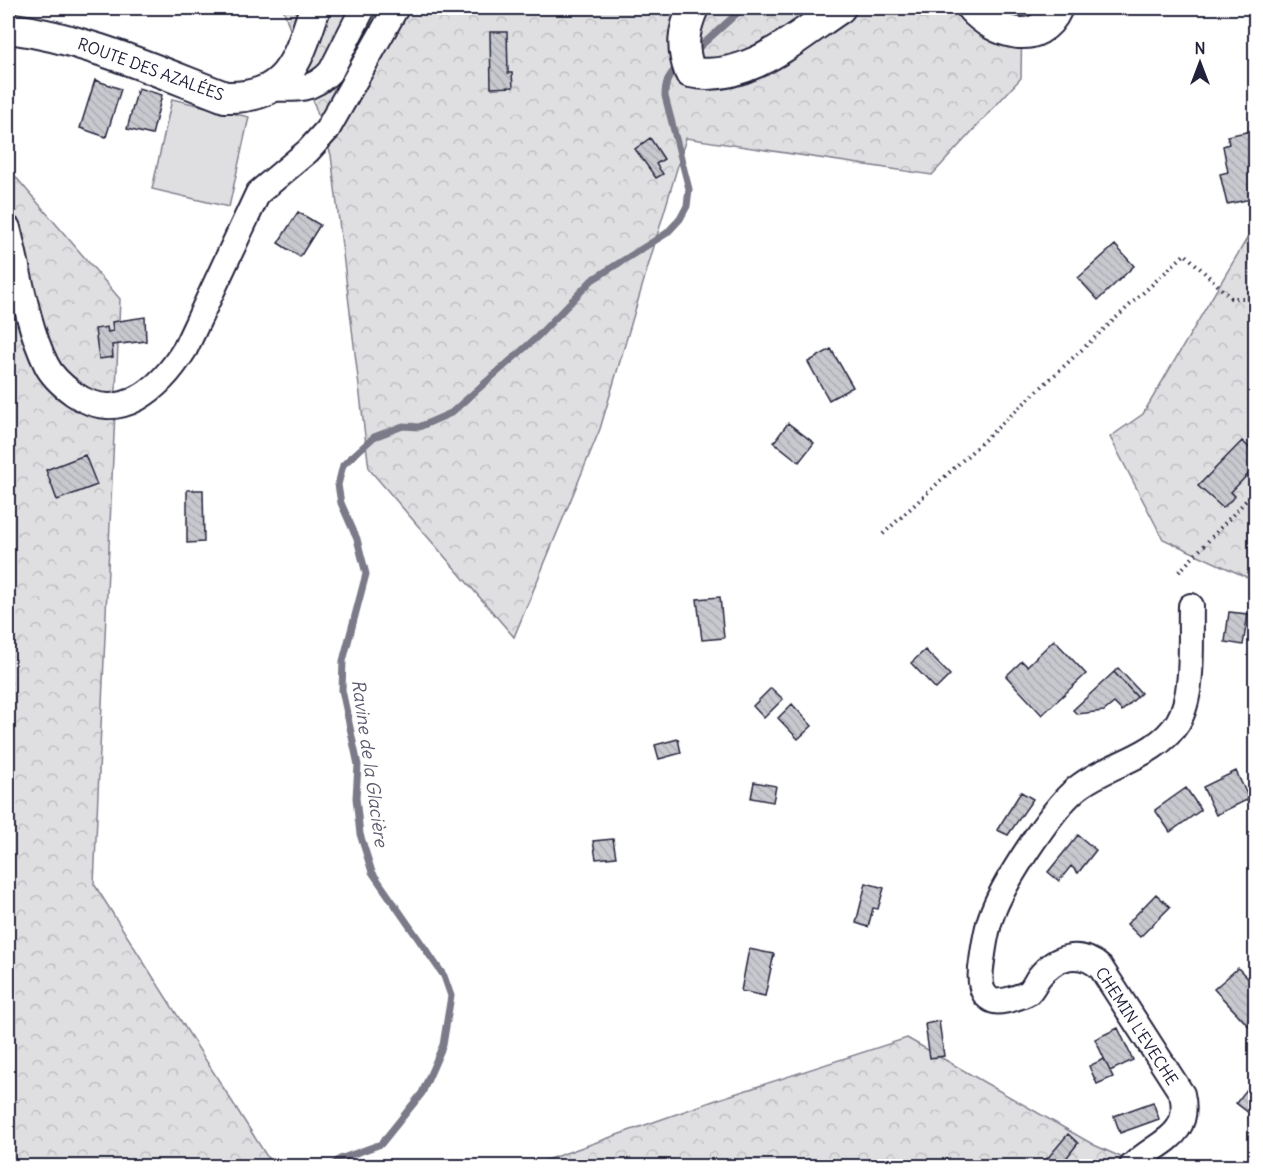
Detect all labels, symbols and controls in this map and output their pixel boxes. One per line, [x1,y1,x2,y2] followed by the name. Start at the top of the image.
[75,33,227,105] street label: ROUTE DES AZALÉES
[1170,33,1230,93] north arrow
[1194,38,1206,58] text: N
[347,678,393,849] water label: Ravine de la Glacière
[1091,963,1183,1089] street label: CHEMIN L'EVECHE

